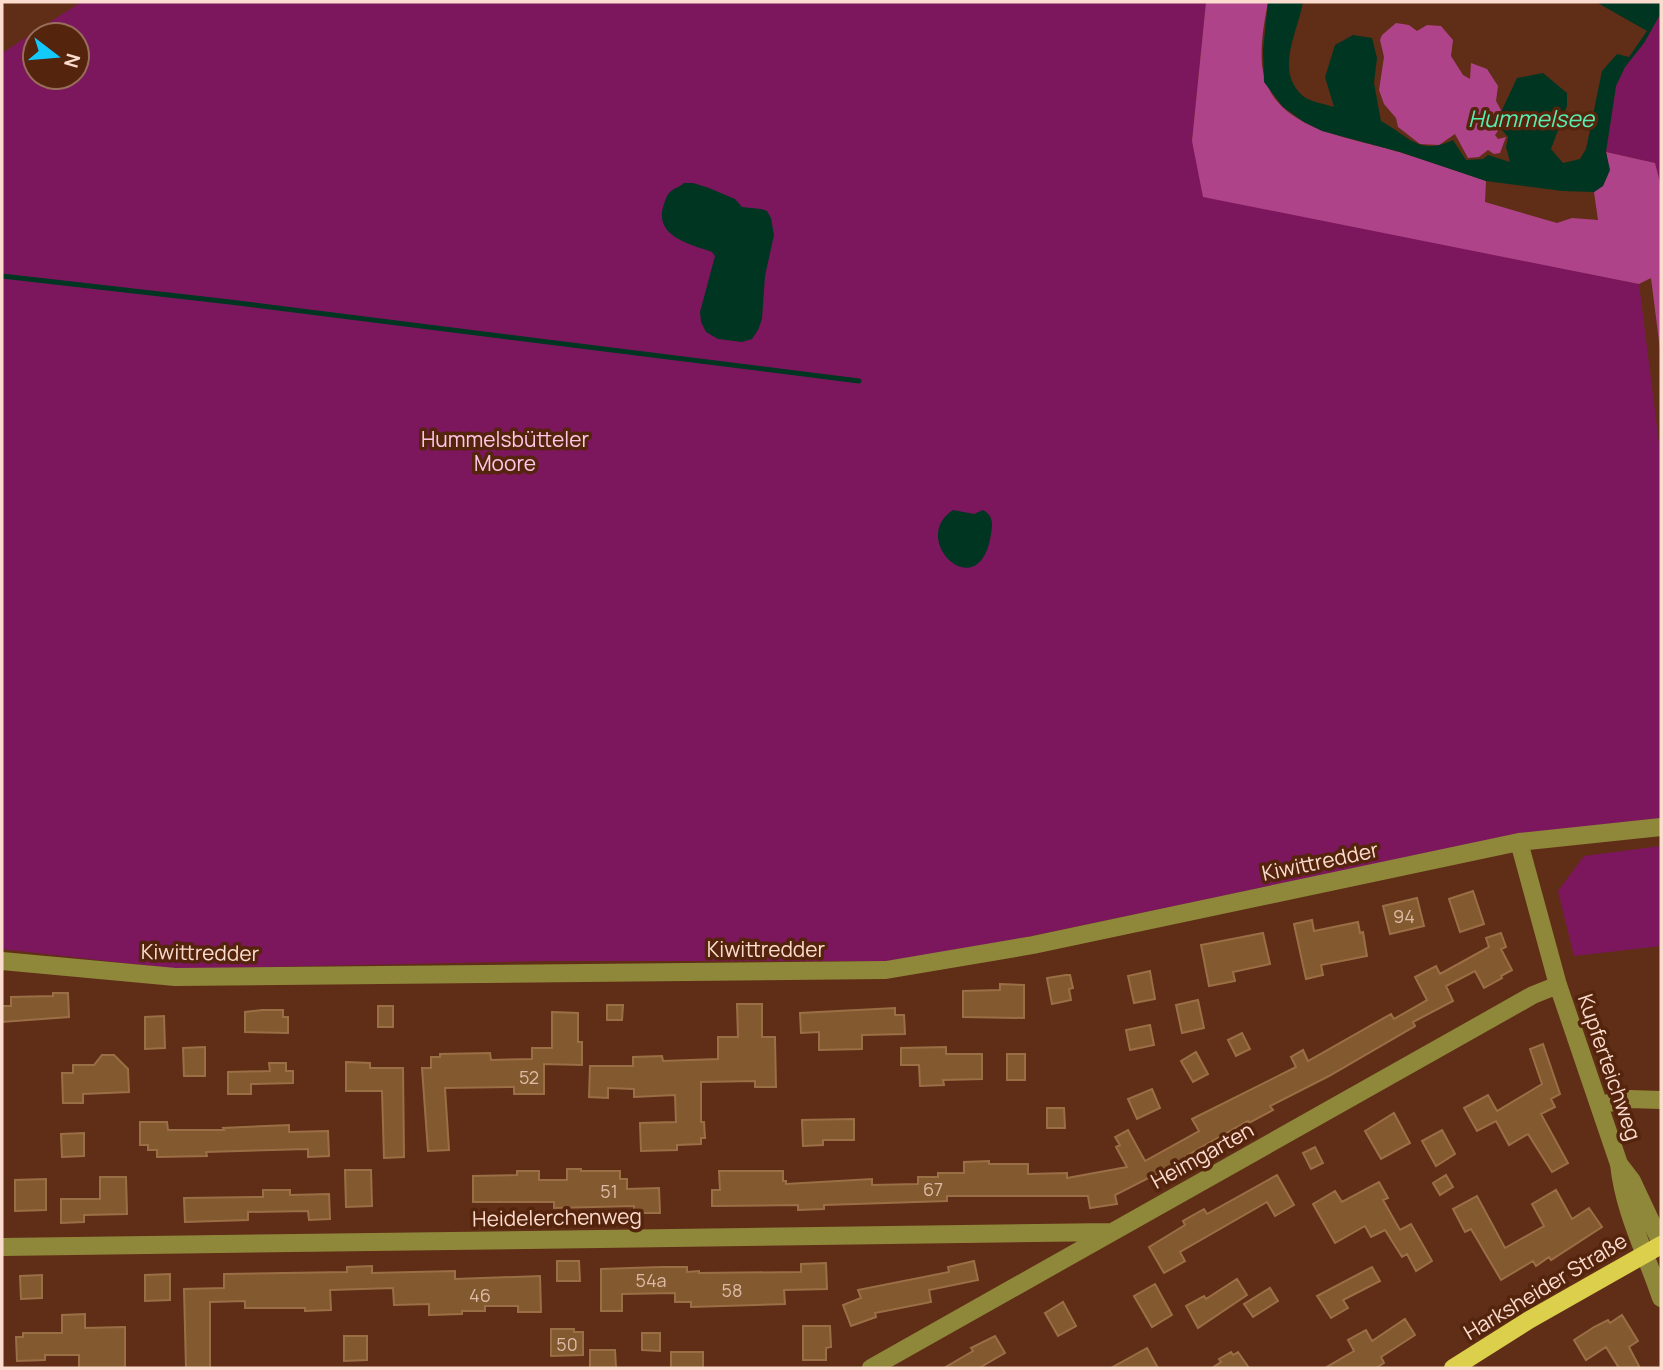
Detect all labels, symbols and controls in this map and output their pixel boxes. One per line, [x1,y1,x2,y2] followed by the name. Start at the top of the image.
[21,21,91,91] north arrow
[58,51,87,71] text: N
[1468,102,1596,134] water label: Hummelsee
[421,425,589,477] park label: Hummelsbütteler Moore
[1259,835,1381,887] street label: Kiwittredder
[1393,904,1415,928] house number: 94
[707,935,826,963] street label: Kiwittredder
[141,937,260,967] street label: Kiwittredder
[1572,990,1648,1144] street label: Kupferteichweg
[519,1065,539,1089] house number: 52
[1146,1115,1258,1195] street label: Heimgarten
[923,1177,943,1201] house number: 67
[600,1179,618,1203] house number: 51
[472,1202,642,1232] street label: Heidelerchenweg
[1458,1226,1632,1346] street label: Harksheider Straße
[635,1268,667,1292] house number: 54a
[722,1278,742,1302] house number: 58
[469,1283,491,1307] house number: 46
[556,1332,578,1356] house number: 50

